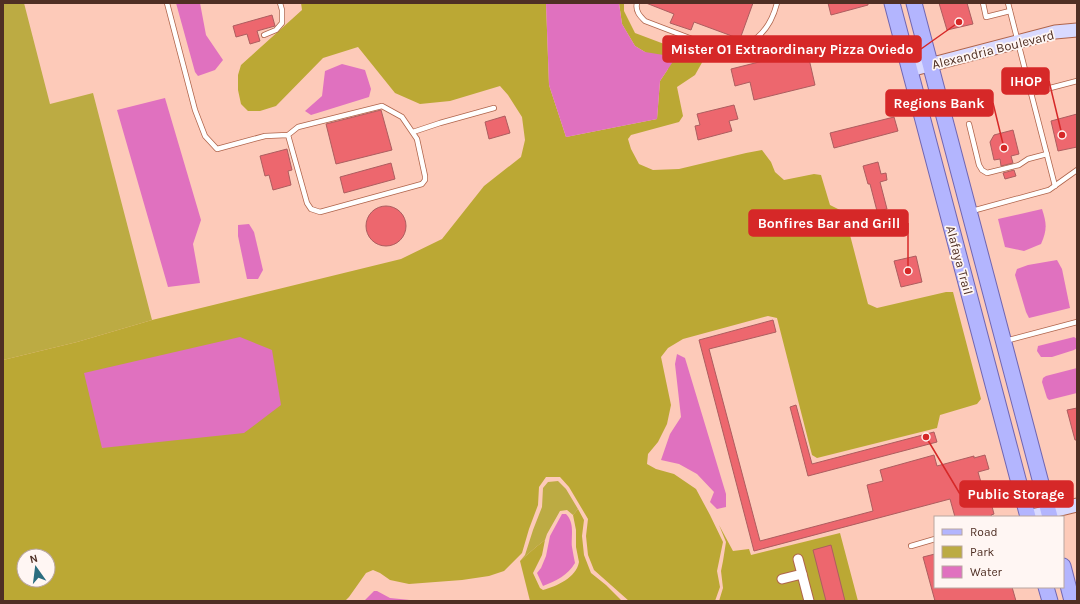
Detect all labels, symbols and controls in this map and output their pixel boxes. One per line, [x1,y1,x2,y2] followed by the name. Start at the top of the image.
[930,27,1056,72] street label: Alexandria Boulevard
[663,36,921,62] callout: Mister O1 Extraordinary Pizza Oviedo
[671,41,913,58] text: Mister O1 Extraordinary Pizza Oviedo
[1002,68,1049,94] callout: IHOP
[1010,73,1042,90] text: IHOP
[886,90,993,116] callout: Regions Bank
[893,95,985,112] text: Regions Bank
[749,210,908,236] callout: Bonfires Bar and Grill
[758,215,900,232] text: Bonfires Bar and Grill
[943,224,976,296] street label: Alafaya Trail
[960,481,1073,507] callout: Public Storage
[968,486,1064,503] text: Public Storage
[934,516,1064,588] legend
[970,525,998,539] text: Road
[970,545,995,559] text: Park
[16,548,56,588] north arrow
[28,552,39,566] text: N
[970,565,1003,579] text: Water

